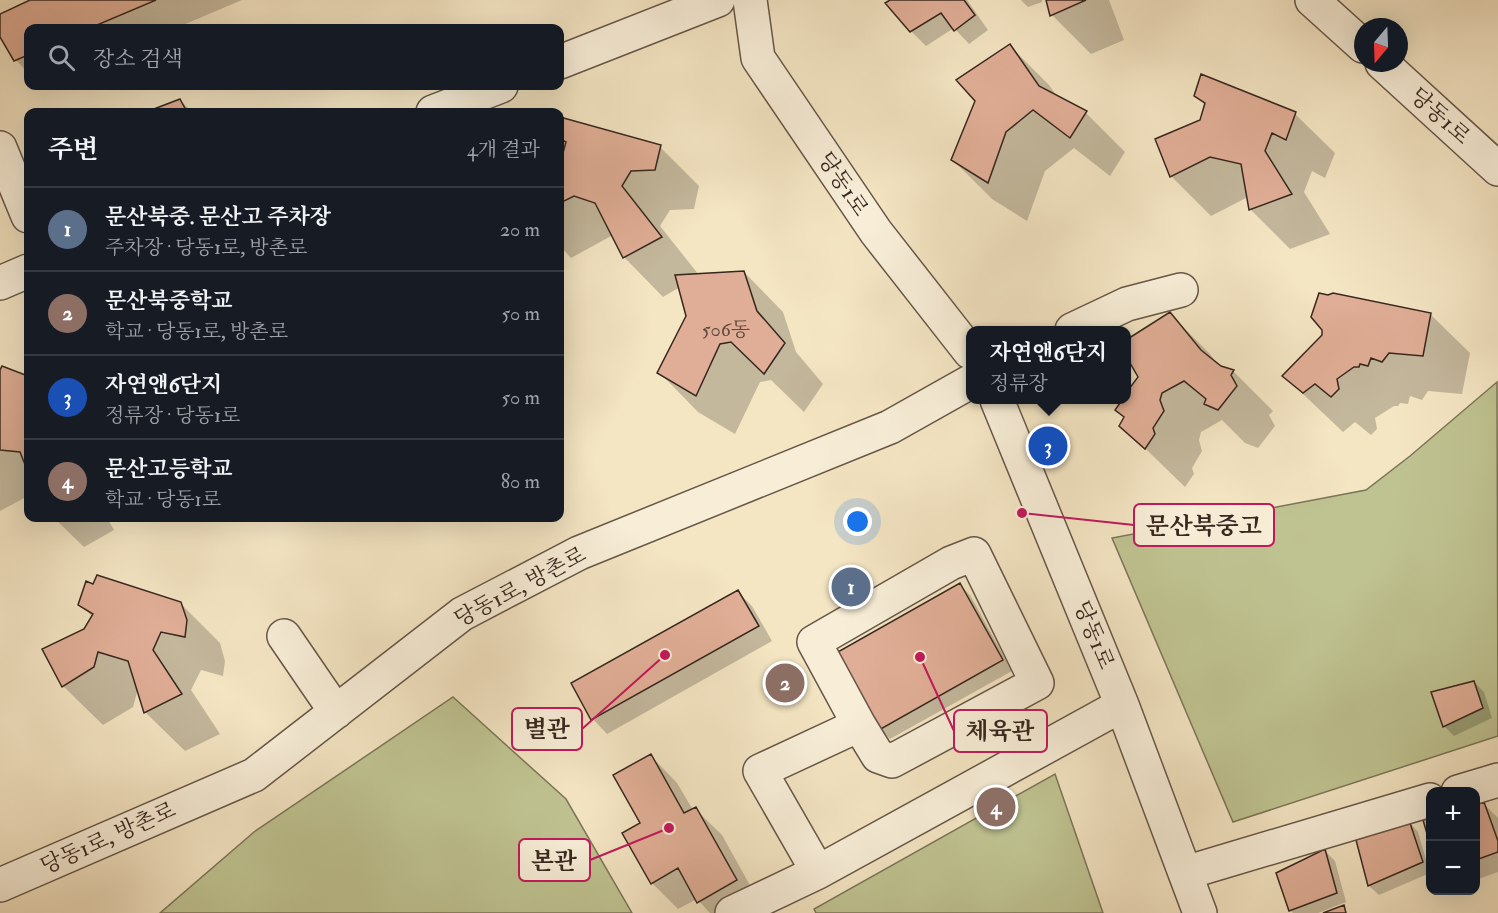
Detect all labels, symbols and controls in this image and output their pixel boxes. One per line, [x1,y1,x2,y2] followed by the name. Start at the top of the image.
[1354,18,1408,72] north arrow
[24,24,564,90] search box
[45,41,78,74] icon: search
[93,45,183,73] text: 장소 검색
[1404,82,1476,150] street label: 당동1로
[48,134,98,166] text: 주변
[467,137,540,162] text: 4개 결과
[811,146,875,222] street label: 당동1로
[105,203,331,231] text: 문산북중. 문산고 주차장
[64,217,71,242] text: 1
[500,217,540,242] text: 20 m
[105,235,307,260] text: 주차장 · 당동1로, 방촌로
[105,287,233,315] text: 문산북중학교
[62,301,73,326] text: 2
[501,301,540,326] text: 50 m
[702,317,750,342] house number: 506동
[105,319,288,344] text: 학교 · 당동1로, 방촌로
[966,326,1131,404] popup
[990,339,1107,367] text: 자연앤6단지
[105,371,222,399] text: 자연앤6단지
[990,371,1048,396] text: 정류장
[64,385,71,410] text: 3
[501,385,540,410] text: 50 m
[105,403,240,428] text: 정류장 · 당동1로
[1028,424,1068,468] pin: 3
[105,455,233,483] text: 문산고등학교
[62,469,73,494] text: 4
[501,469,540,494] text: 80 m
[105,487,221,512] text: 학교 · 당동1로
[1134,504,1274,546] callout: 문산북중고
[843,507,872,536] your location
[1146,511,1262,542] text: 문산북중고
[449,541,591,633] street label: 당동1로, 방촌로
[832,564,870,610] pin: 1
[1068,597,1120,673] street label: 당동1로
[766,660,804,706] pin: 2
[512,708,582,750] callout: 별관
[954,710,1047,752] callout: 체육관
[524,714,570,745] text: 별관
[965,716,1035,747] text: 체육관
[976,784,1016,830] pin: 4
[1426,787,1480,895] map controls
[1426,787,1480,841] button: +
[36,796,180,880] street label: 당동1로, 방촌로
[519,839,590,881] callout: 본관
[1426,841,1480,895] button: −
[531,846,577,877] text: 본관

